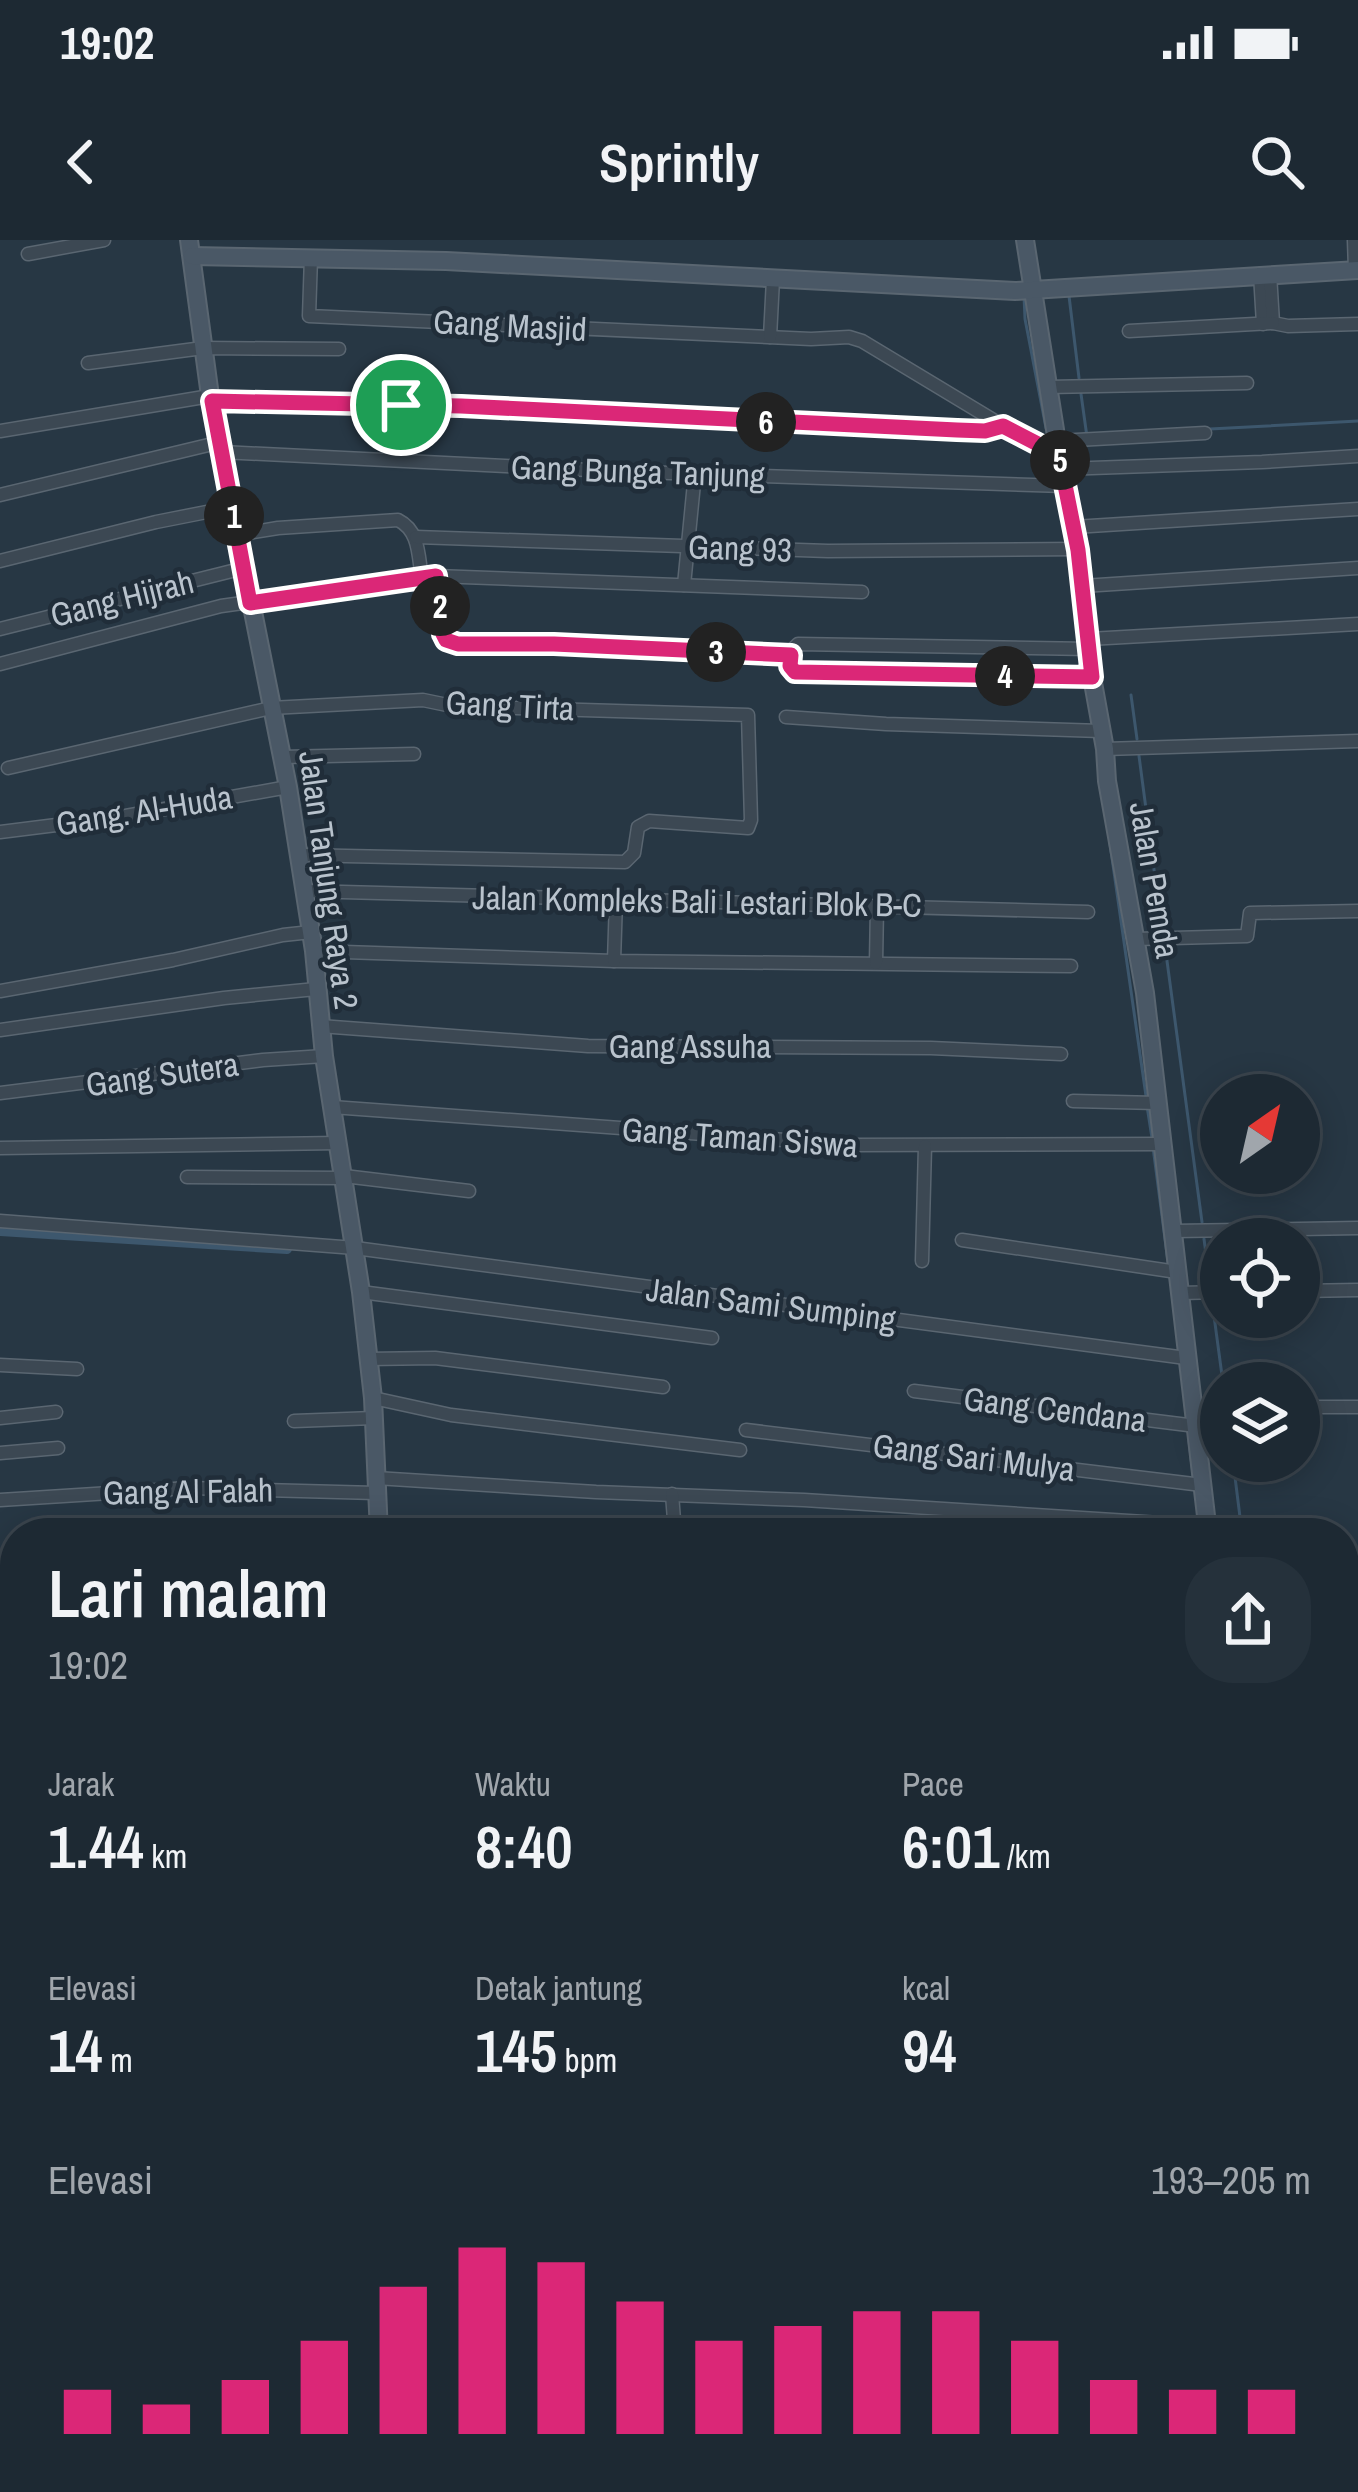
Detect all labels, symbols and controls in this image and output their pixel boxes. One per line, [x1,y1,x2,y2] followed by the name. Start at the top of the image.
[60,12,154,73] text: 19:02
[599,126,759,199] text: Sprintly
[48,129,114,195] icon: back
[1244,129,1310,195] icon: search
[432,299,588,351] street label: Gang Masjid
[350,354,452,456] pin
[368,372,434,438] icon: arrive
[736,392,796,452] pin: 6
[758,400,774,444] text: 6
[1030,430,1090,490] pin: 5
[1052,438,1068,482] text: 5
[510,445,766,497] street label: Gang Bunga Tanjung
[204,486,264,546] pin: 1
[226,494,242,538] text: 1
[687,524,793,572] street label: Gang 93
[46,559,198,637] street label: Gang Hijrah
[410,576,470,636] pin: 2
[432,584,448,628] text: 2
[686,622,746,682] pin: 3
[708,630,724,674] text: 3
[975,646,1035,706] pin: 4
[997,654,1013,698] text: 4
[445,680,575,730] street label: Gang Tirta
[289,748,369,1012] street label: Jalan Tanjung Raya 2
[53,774,235,846] street label: Gang. Al-Huda
[1120,798,1190,962] street label: Jalan Pemda
[472,875,922,927] street label: Jalan Kompleks Bali Lestari Blok B-C
[609,1024,771,1068] street label: Gang Assuha
[83,1042,241,1106] street label: Gang Sutera
[1200,1074,1320,1194] north arrow
[1200,1074,1320,1482] map controls
[621,1107,859,1167] street label: Gang Taman Siswa
[1200,1218,1320,1338] button: locate
[644,1267,898,1341] street label: Jalan Sami Sumping
[1200,1362,1320,1482] button: layers
[961,1376,1149,1442] street label: Gang Cendana
[871,1423,1077,1491] street label: Gang Sari Mulya
[103,1468,273,1514] street label: Gang Al Falah
[48,1549,329,1638] text: Lari malam
[1185,1557,1311,1683] button: share
[48,1639,128,1691] text: 19:02
[48,1762,114,1806] text: Jarak
[475,1762,551,1806] text: Waktu
[902,1762,964,1806] text: Pace
[48,1806,144,1887] text: 1.44
[475,1806,573,1887] text: 8:40
[902,1806,1000,1887] text: 6:01
[144,1834,187,1878] text: km
[1000,1834,1051,1878] text: /km
[48,1966,137,2010] text: Elevasi
[475,1966,642,2010] text: Detak jantung
[902,1966,950,2010] text: kcal
[48,2010,103,2091] text: 14
[475,2010,557,2091] text: 145
[902,2010,957,2091] text: 94
[103,2038,133,2082] text: m
[557,2038,617,2082] text: bpm
[48,2154,153,2206] text: Elevasi
[1151,2154,1311,2206] text: 193–205 m

